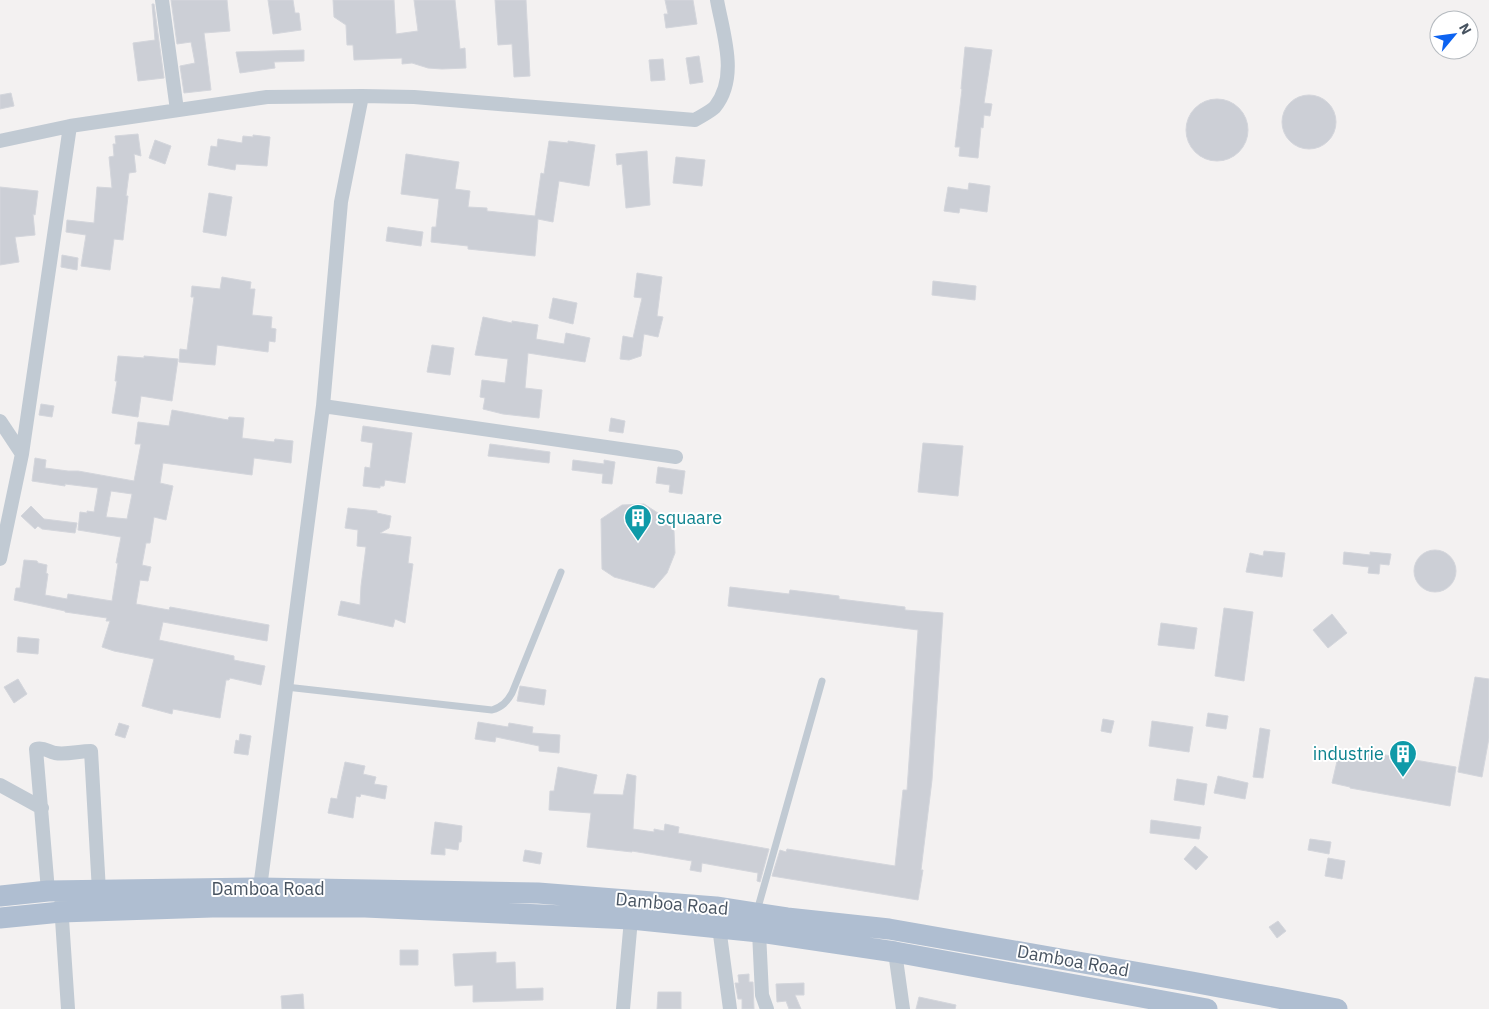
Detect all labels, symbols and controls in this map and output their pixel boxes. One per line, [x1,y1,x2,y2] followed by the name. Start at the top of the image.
[1429,10,1479,60] north arrow
[1455,20,1476,37] text: N
[623,503,653,542] building icon: squaare
[657,506,722,529] place label: squaare
[1388,739,1418,778] building icon: industrie
[1313,742,1384,765] place label: industrie
[211,877,325,900] street label: Damboa Road
[615,887,729,920] street label: Damboa Road
[1015,939,1131,982] street label: Damboa Road

